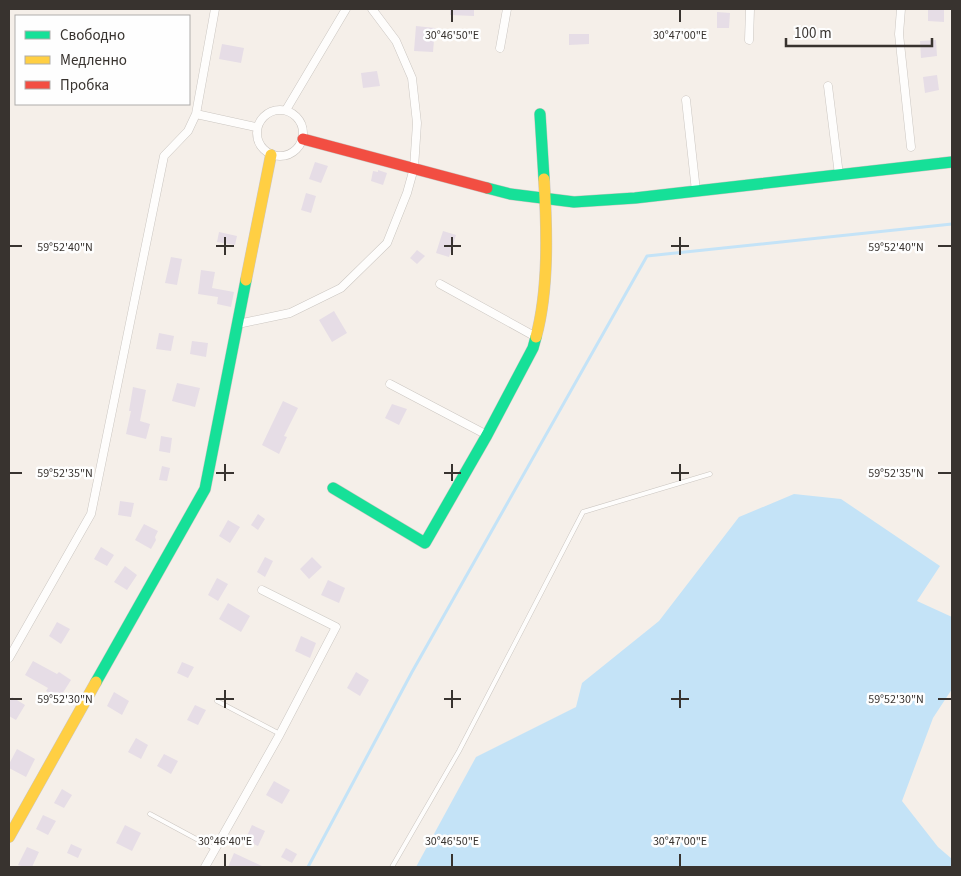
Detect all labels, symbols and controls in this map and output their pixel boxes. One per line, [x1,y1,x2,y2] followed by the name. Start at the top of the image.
[15,15,190,105] legend
[786,15,932,47] scale bar
[794,23,832,44] text: 100 m
[60,25,125,46] text: Свободно
[425,27,479,44] text: 30°46'50"E
[653,27,707,44] text: 30°47'00"E
[60,50,127,71] text: Медленно
[60,75,109,96] text: Пробка
[37,239,93,256] text: 59°52'40"N
[868,239,924,256] text: 59°52'40"N
[37,465,93,482] text: 59°52'35"N
[868,465,924,482] text: 59°52'35"N
[37,691,93,708] text: 59°52'30"N
[868,691,924,708] text: 59°52'30"N
[198,833,252,850] text: 30°46'40"E
[425,833,479,850] text: 30°46'50"E
[653,833,707,850] text: 30°47'00"E

